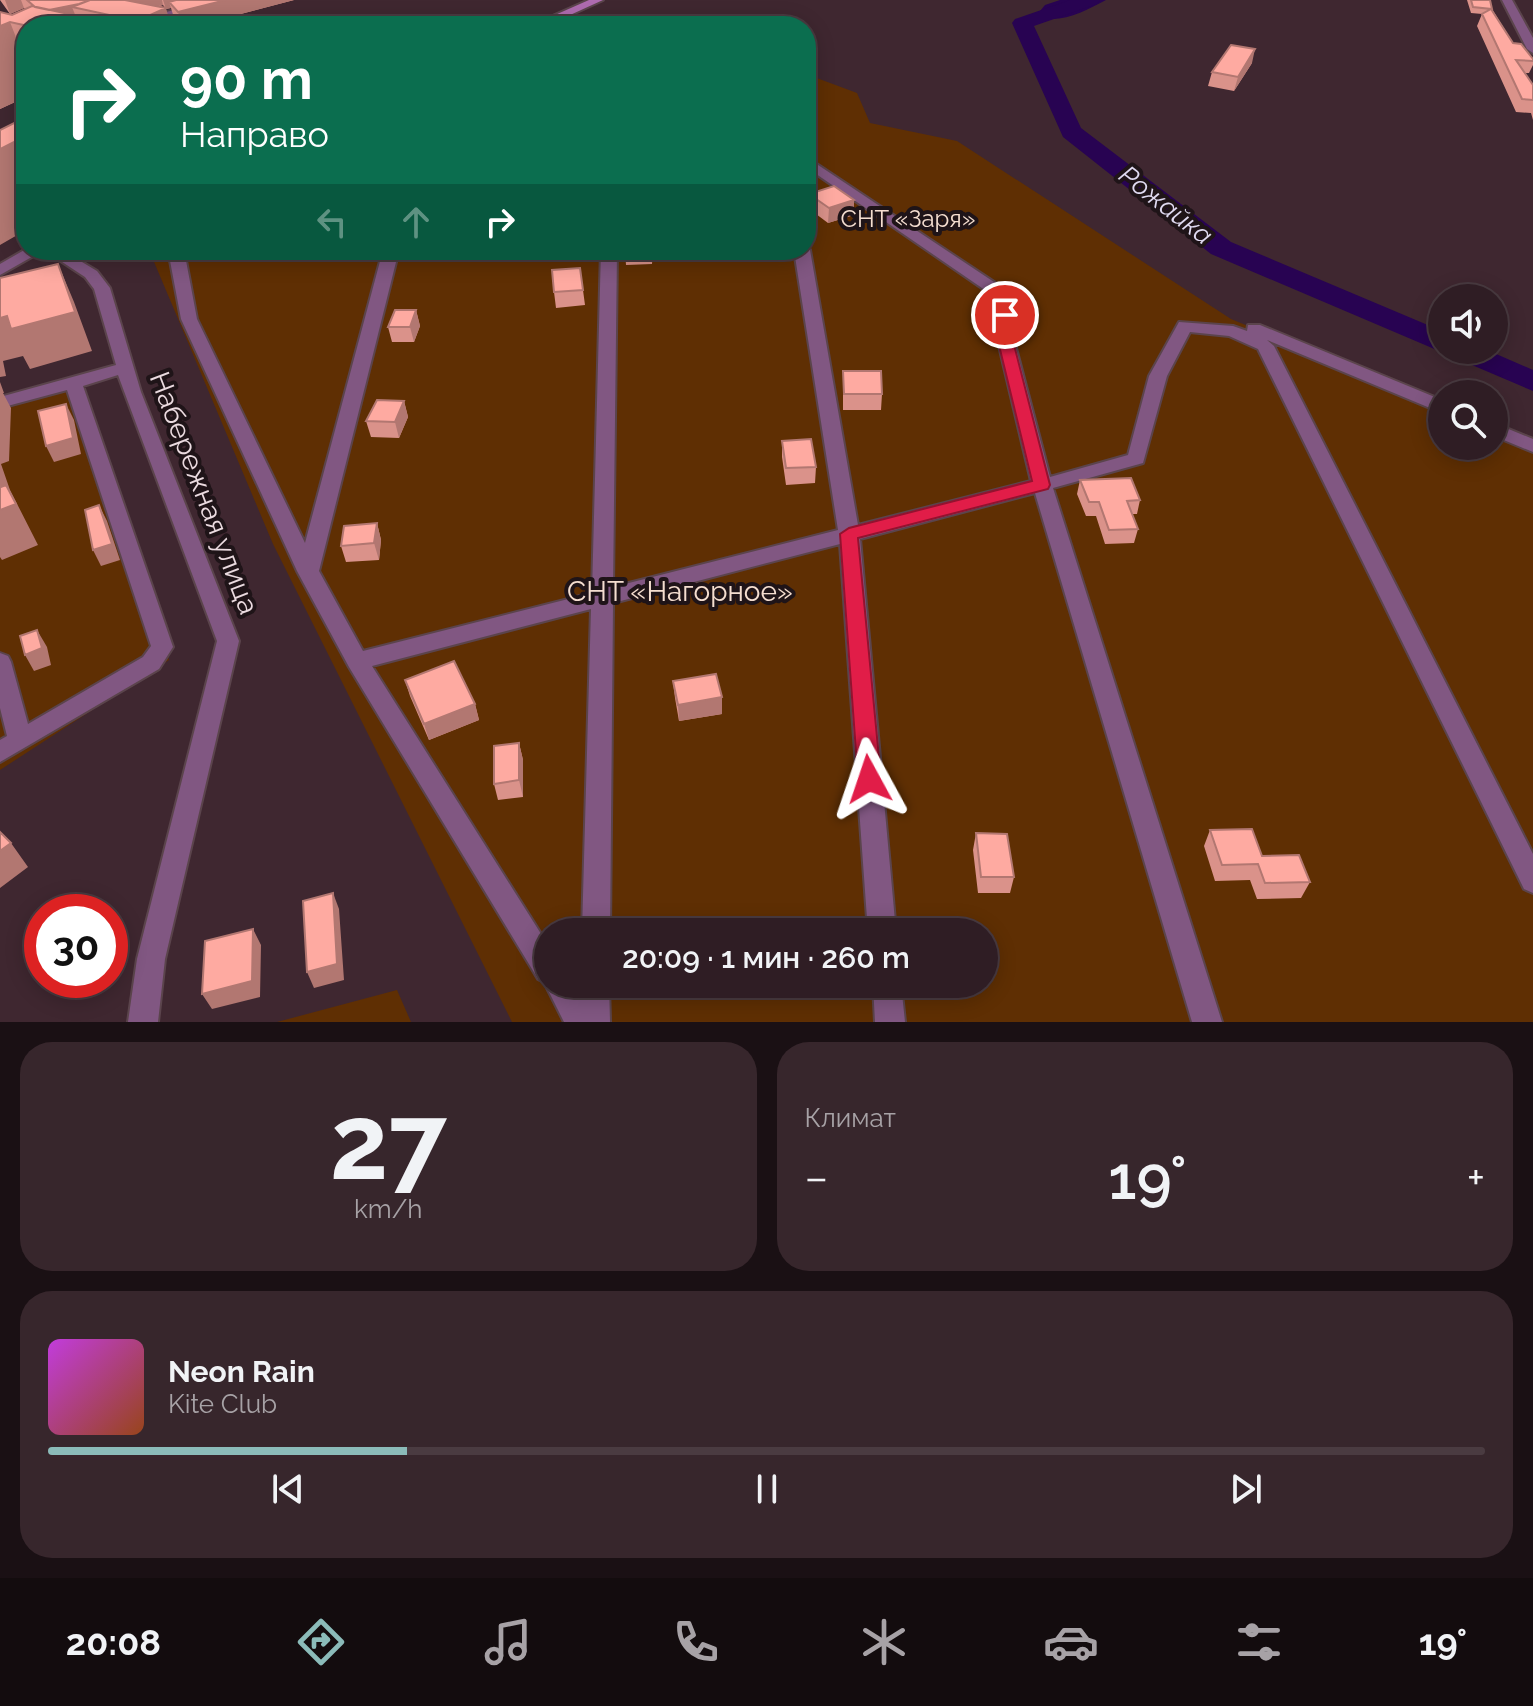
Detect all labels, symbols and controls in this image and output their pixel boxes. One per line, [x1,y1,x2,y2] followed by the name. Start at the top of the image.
[180,46,313,112] text: 90 m
[48,48,152,152] icon: right
[180,113,329,155] text: Направо
[1113,159,1219,251] water label: Рожайка
[310,200,354,244] icon: left
[394,200,438,244] icon: ahead
[478,200,522,244] icon: right
[840,204,976,233] park label: СНТ «Заря»
[971,281,1039,349] pin
[1428,284,1508,460] map controls
[1428,284,1508,364] button: sound
[983,293,1027,337] icon: arrive
[143,367,265,619] street label: Набережная улица
[1428,380,1508,460] button: search
[567,575,793,608] park label: СНТ «Нагорное»
[827,737,911,821] position arrow
[24,894,128,998] speed limit sign: 30
[622,940,910,975] text: 20:09 · 1 мин · 260 m
[330,1081,447,1203] text: 27
[805,1103,896,1133] text: Климат
[1108,1143,1187,1213] text: 19°
[805,1152,828,1203] text: −
[1467,1152,1485,1203] text: +
[354,1194,423,1224] text: km/h
[168,1354,315,1389] text: Neon Rain
[168,1389,277,1419] text: Kite Club
[266,1467,310,1511] icon: previous
[745,1467,789,1511] icon: pause
[1224,1467,1268,1511] icon: next
[293,1614,349,1670] icon: directions
[480,1614,536,1670] icon: music
[668,1614,724,1670] icon: phone
[856,1614,912,1670] icon: climate
[1043,1614,1099,1670] icon: car
[1231,1614,1287,1670] icon: filters
[66,1621,161,1663] text: 20:08
[1419,1621,1467,1663] text: 19°

